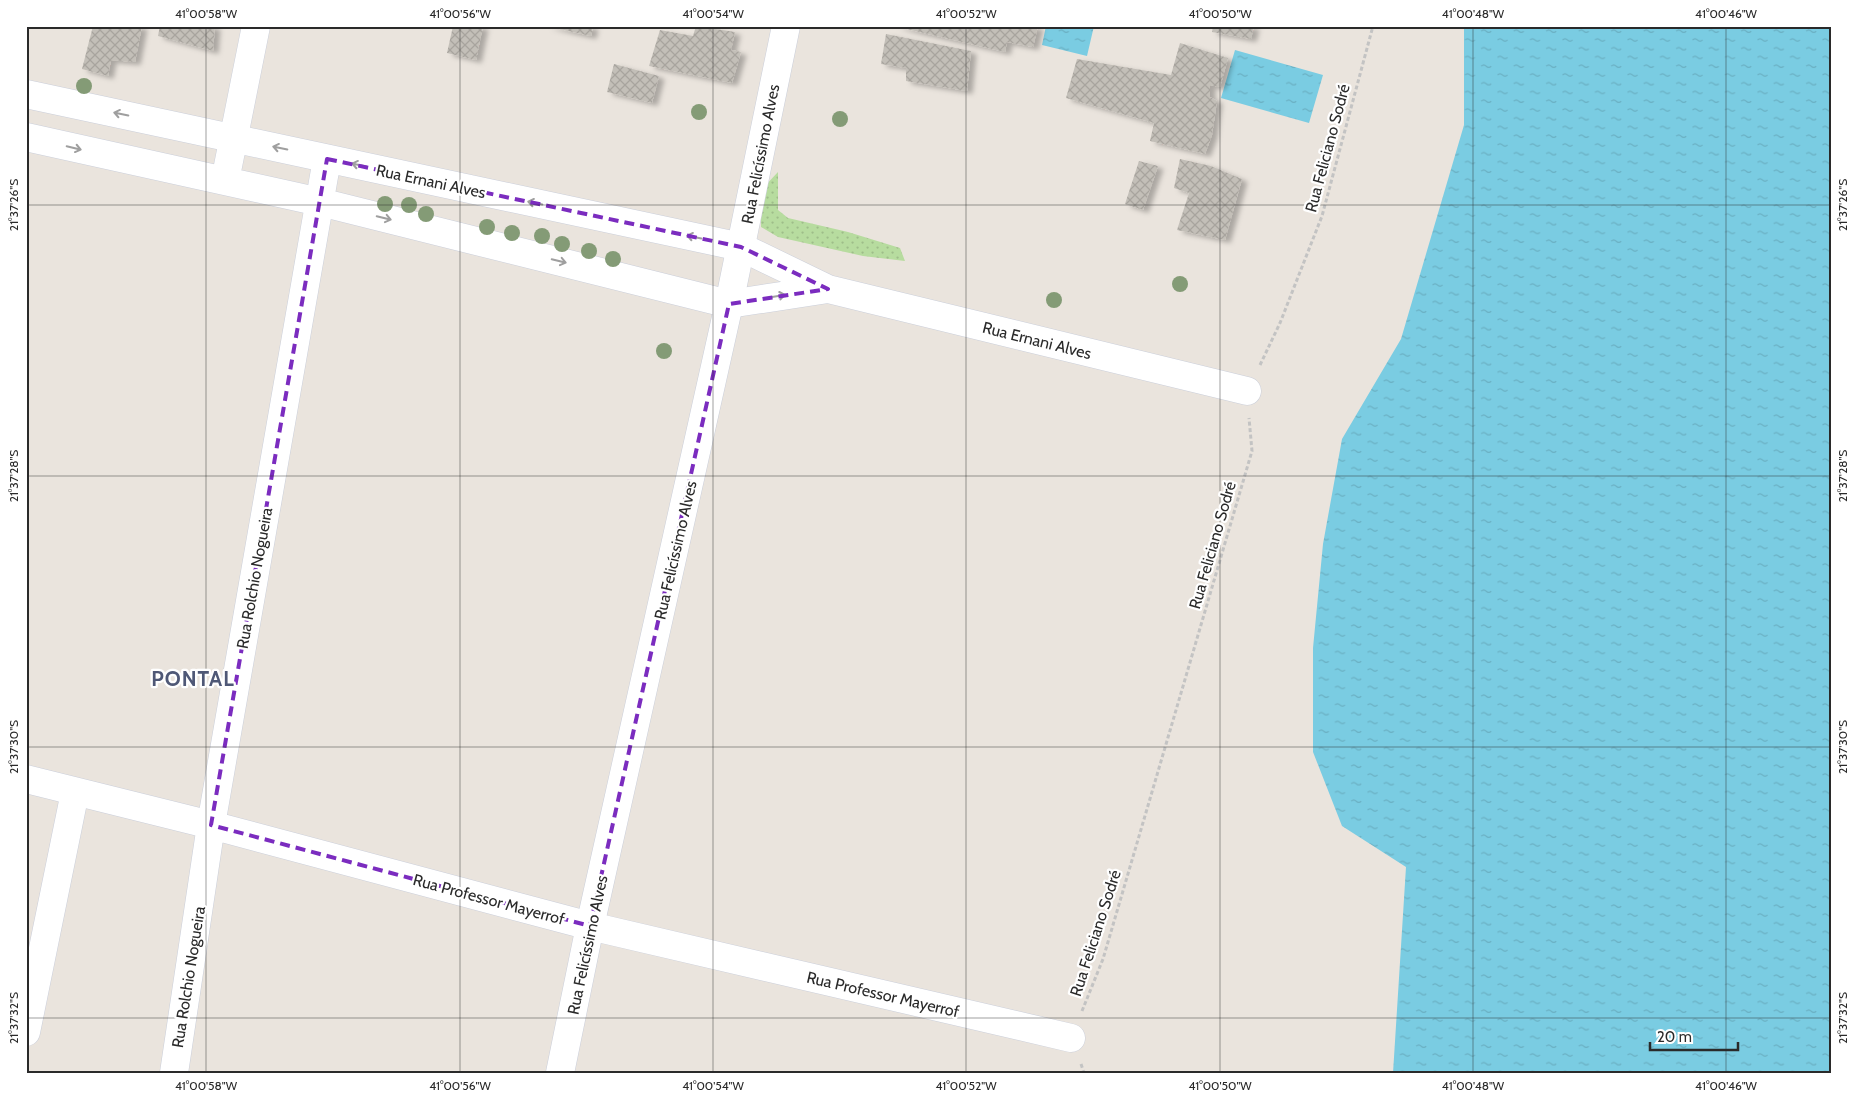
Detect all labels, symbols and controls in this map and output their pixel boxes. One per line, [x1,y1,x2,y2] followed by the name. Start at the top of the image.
[175,6,238,21] text: 41°00'58"W
[429,6,491,21] text: 41°00'56"W
[682,6,744,21] text: 41°00'54"W
[935,6,997,21] text: 41°00'52"W
[1188,6,1252,21] text: 41°00'50"W
[1442,6,1505,21] text: 41°00'48"W
[1695,6,1758,21] text: 41°00'46"W
[738,82,783,226] street label: Rua Felicíssimo Alves
[1301,82,1354,214] street label: Rua Feliciano Sodré
[113,109,129,118] one-way arrow
[272,143,288,153] one-way arrow
[65,144,81,153] one-way arrow
[351,160,367,169] one-way arrow
[374,161,488,202] street label: Rua Ernani Alves
[6,179,21,231] text: 21°37'26"S
[1835,179,1850,231] text: 21°37'26"S
[527,198,543,207] one-way arrow
[375,214,391,223] one-way arrow
[686,232,702,241] one-way arrow
[550,257,566,266] one-way arrow
[769,291,785,301] one-way arrow
[981,318,1094,363] street label: Rua Ernani Alves
[6,450,21,502] text: 21°37'28"S
[1835,450,1850,502] text: 21°37'28"S
[650,479,701,621] street label: Rua Felicíssimo Alves
[1185,479,1240,611] street label: Rua Feliciano Sodré
[233,506,276,650] street label: Rua Rolchio Nogueira
[151,666,235,691] district label: PONTAL
[6,720,21,774] text: 21°37'30"S
[1835,720,1850,774] text: 21°37'30"S
[1066,868,1125,999] street label: Rua Feliciano Sodré
[411,870,567,929] street label: Rua Professor Mayerrof
[563,873,612,1016] street label: Rua Felicíssimo Alves
[168,905,209,1049] street label: Rua Rolchio Nogueira
[805,968,962,1021] street label: Rua Professor Mayerrof
[6,992,21,1044] text: 21°37'32"S
[1835,992,1850,1044] text: 21°37'32"S
[1650,1019,1737,1051] scale bar
[1657,1028,1692,1046] text: 20 m
[175,1078,238,1093] text: 41°00'58"W
[429,1078,491,1093] text: 41°00'56"W
[682,1078,744,1093] text: 41°00'54"W
[935,1078,997,1093] text: 41°00'52"W
[1188,1078,1252,1093] text: 41°00'50"W
[1442,1078,1505,1093] text: 41°00'48"W
[1695,1078,1758,1093] text: 41°00'46"W

